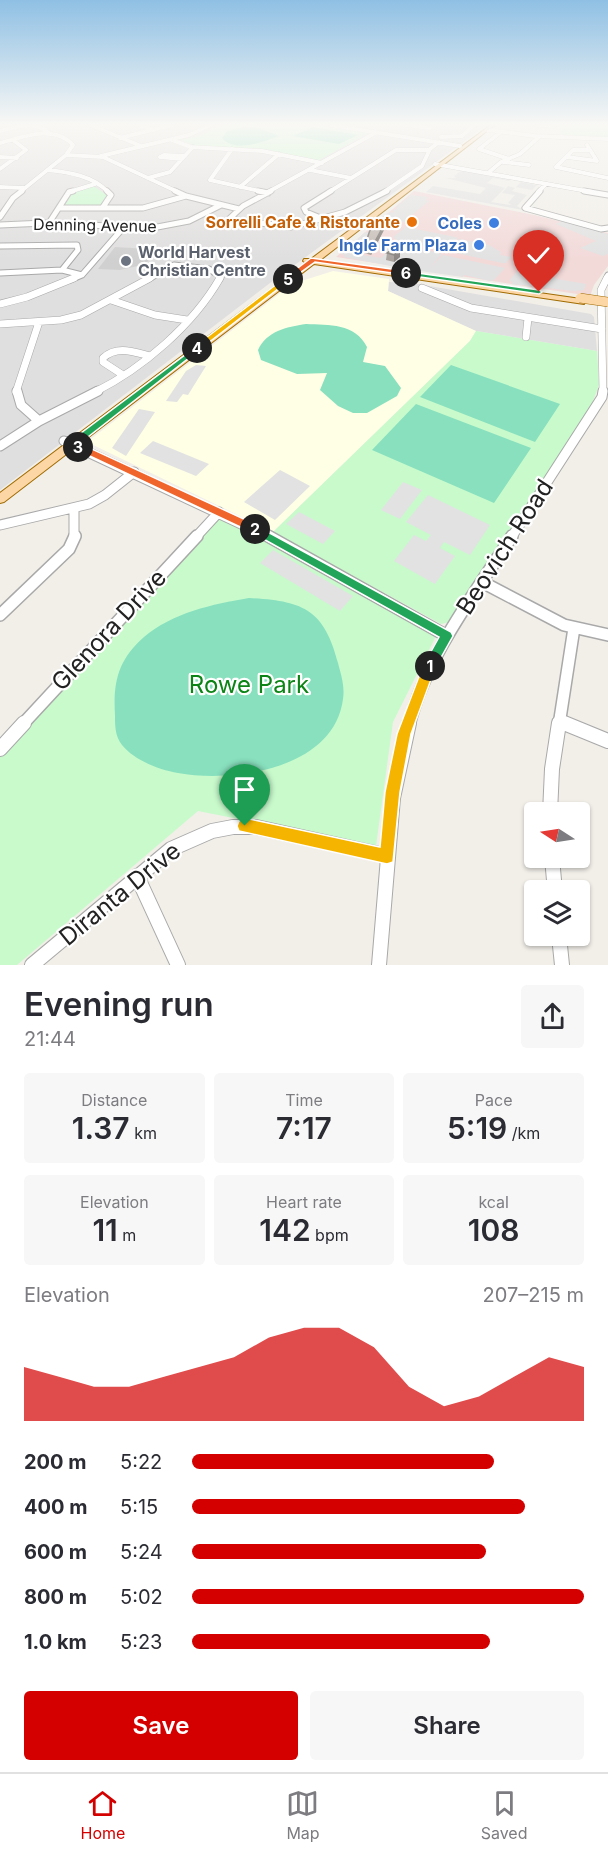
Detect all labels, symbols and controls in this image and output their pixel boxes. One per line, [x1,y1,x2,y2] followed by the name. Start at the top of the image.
[206,212,400,232] place label: Sorrelli Cafe & Ristorante
[438,213,482,233] place label: Coles
[33,214,157,236] street label: Denning Avenue
[405,215,419,229] marker: Sorrelli Cafe & Ristorante
[487,216,501,230] marker: Coles
[513,230,564,292] pin
[339,235,467,255] place label: Ingle Farm Plaza
[472,238,486,252] marker: Ingle Farm Plaza
[522,239,555,272] icon: check
[138,242,266,280] place label: World Harvest Christian Centre
[119,254,133,268] marker: World Harvest Christian Centre
[391,258,421,288] pin: 6
[401,263,411,283] text: 6
[273,264,303,294] pin: 5
[283,269,293,289] text: 5
[182,333,212,363] pin: 4
[192,338,202,358] text: 4
[63,432,93,462] pin: 3
[73,437,83,457] text: 3
[450,474,559,620] street label: Beovich Road
[240,514,270,544] pin: 2
[250,519,260,539] text: 2
[45,563,172,696] street label: Glenora Drive
[415,651,445,681] pin: 1
[427,656,433,676] text: 1
[189,670,309,699] park label: Rowe Park
[219,764,270,826] pin
[228,773,261,806] icon: arrive
[524,802,590,868] north arrow
[524,802,590,946] map controls
[53,836,186,951] street label: Diranta Drive
[524,880,590,946] button: layers
[24,984,214,1024] text: Evening run
[521,985,584,1048] button: share
[24,1027,76,1051] text: 21:44
[81,1090,147,1110] text: Distance
[285,1090,323,1110] text: Time
[475,1090,513,1110] text: Pace
[72,1110,130,1146] text: 1.37
[276,1110,332,1146] text: 7:17
[447,1110,507,1146] text: 5:19
[130,1123,157,1143] text: km
[507,1123,540,1143] text: /km
[80,1192,149,1212] text: Elevation
[266,1192,342,1212] text: Heart rate
[478,1192,509,1212] text: kcal
[92,1212,118,1248] text: 11
[259,1212,311,1248] text: 142
[468,1212,520,1248] text: 108
[118,1225,136,1245] text: m
[311,1225,349,1245] text: bpm
[24,1283,110,1307] text: Elevation
[483,1283,584,1307] text: 207–215 m
[24,1450,87,1474] text: 200 m
[120,1450,162,1474] text: 5:22
[24,1495,88,1519] text: 400 m
[120,1495,158,1519] text: 5:15
[24,1540,87,1564] text: 600 m
[120,1540,163,1564] text: 5:24
[24,1585,87,1609] text: 800 m
[120,1585,163,1609] text: 5:02
[24,1630,87,1654] text: 1.0 km
[120,1630,162,1654] text: 5:23
[24,1691,298,1760] button: Save
[310,1691,584,1760] button: Share
[81,1787,125,1843] tab: Home
[286,1787,320,1843] tab: Map
[481,1787,527,1843] tab: Saved

